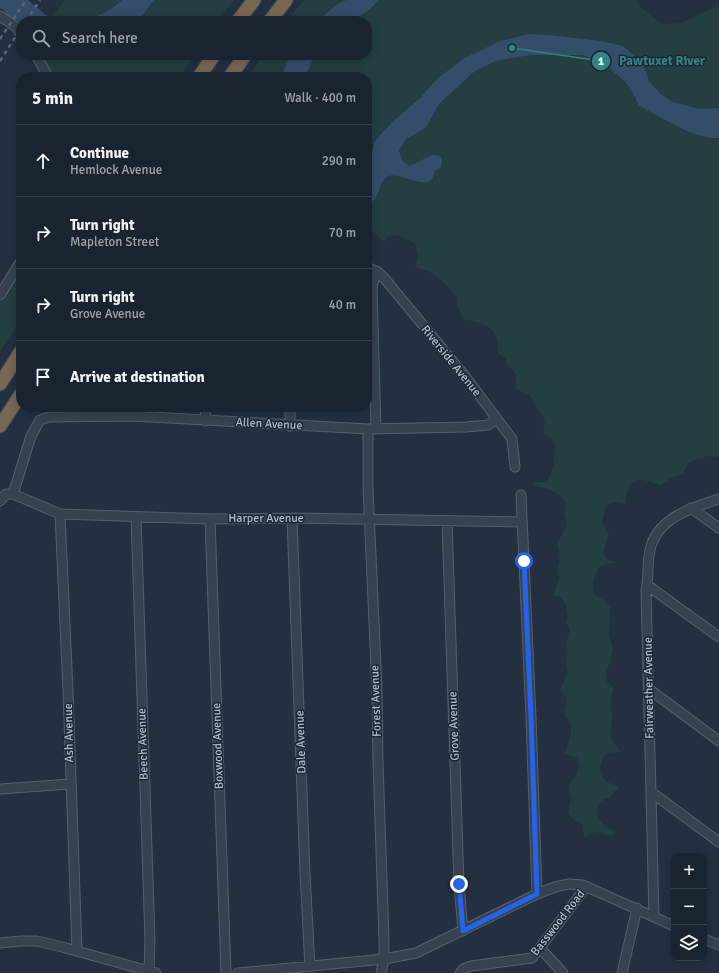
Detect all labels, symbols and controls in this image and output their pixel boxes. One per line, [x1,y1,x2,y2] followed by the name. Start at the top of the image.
[16,16,372,60] search box
[30,27,52,49] icon: search
[62,29,138,47] text: Search here
[591,48,713,73] callout: Pawtuxet River
[619,53,706,69] text: Pawtuxet River
[598,54,605,69] text: 1
[32,88,73,109] text: 5 min
[285,90,356,106] text: Walk · 400 m
[70,144,129,162] text: Continue
[32,150,54,172] icon: ahead
[322,153,356,169] text: 290 m
[70,162,162,178] text: Hemlock Avenue
[70,216,135,234] text: Turn right
[32,222,54,244] icon: right
[329,225,356,241] text: 70 m
[70,234,159,250] text: Mapleton Street
[70,288,135,306] text: Turn right
[32,294,54,316] icon: right
[329,297,356,313] text: 40 m
[70,306,145,322] text: Grove Avenue
[418,322,484,400] street label: Riverside Avenue
[32,366,54,388] icon: arrive
[70,368,205,386] text: Arrive at destination
[235,415,303,433] street label: Allen Avenue
[228,511,304,526] street label: Harper Avenue
[515,552,533,570] route start
[641,637,657,739] street label: Fairweather Avenue
[367,665,385,737] street label: Forest Avenue
[445,691,463,761] street label: Grove Avenue
[61,703,77,763] street label: Ash Avenue
[209,703,227,789] street label: Boxwood Avenue
[134,708,152,780] street label: Beech Avenue
[292,710,310,774] street label: Dale Avenue
[671,853,707,961] map controls
[671,853,707,889] button: +
[450,875,468,893] route end
[528,887,588,959] street label: Basswood Road
[671,889,707,925] button: −
[671,925,707,961] button: layers

